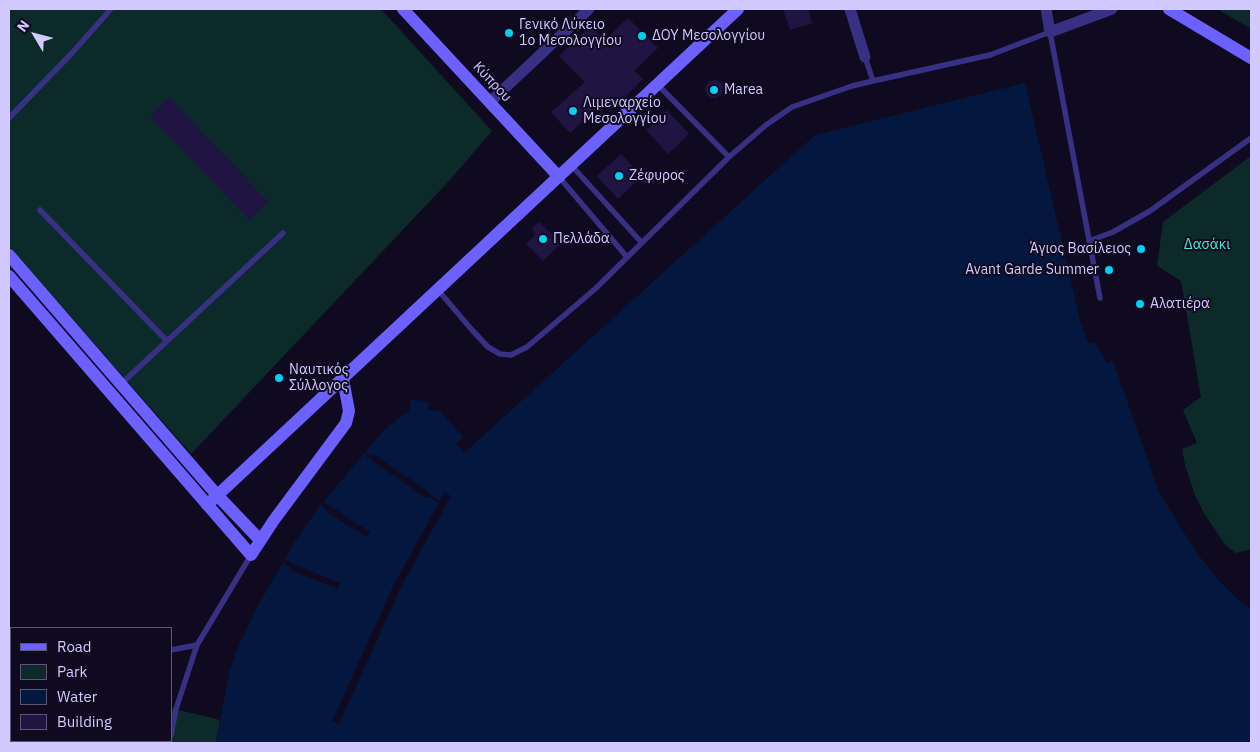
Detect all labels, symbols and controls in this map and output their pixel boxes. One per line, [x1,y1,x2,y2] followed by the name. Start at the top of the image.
[10,10,60,60] north arrow
[13,17,33,35] text: N
[519,17,622,49] place label: Γενικό Λύκειο 1ο Μεσολογγίου
[503,27,515,39] marker: Γενικό Λύκειο 1ο Μεσολογγίου
[652,28,765,44] place label: ΔΟΥ Μεσολογγίου
[636,30,648,42] marker: ΔΟΥ Μεσολογγίου
[469,58,515,106] street label: Κύπρου
[724,82,763,98] place label: Marea
[708,84,720,96] marker: Marea
[583,95,666,128] place label: Λιμεναρχείο Μεσολογγίου
[567,105,579,117] marker: Λιμεναρχείο Μεσολογγίου
[629,168,685,184] place label: Ζέφυρος
[613,170,625,182] marker: Ζέφυρος
[553,231,610,247] place label: Πελλάδα
[537,233,549,245] marker: Πελλάδα
[1184,237,1230,253] park label: Δασάκι
[1030,241,1131,257] place label: Άγιος Βασίλειος
[1135,243,1147,255] marker: Άγιος Βασίλειος
[965,262,1099,278] place label: Avant Garde Summer
[1103,264,1115,276] marker: Avant Garde Summer
[1150,296,1210,312] place label: Αλατιέρα
[1134,298,1146,310] marker: Αλατιέρα
[289,362,348,394] place label: Ναυτικός Σύλλογος
[273,372,285,384] marker: Ναυτικός Σύλλογος
[10,627,172,742] legend
[57,637,92,656] text: Road
[57,662,87,681] text: Park
[57,687,97,706] text: Water
[57,712,112,731] text: Building

